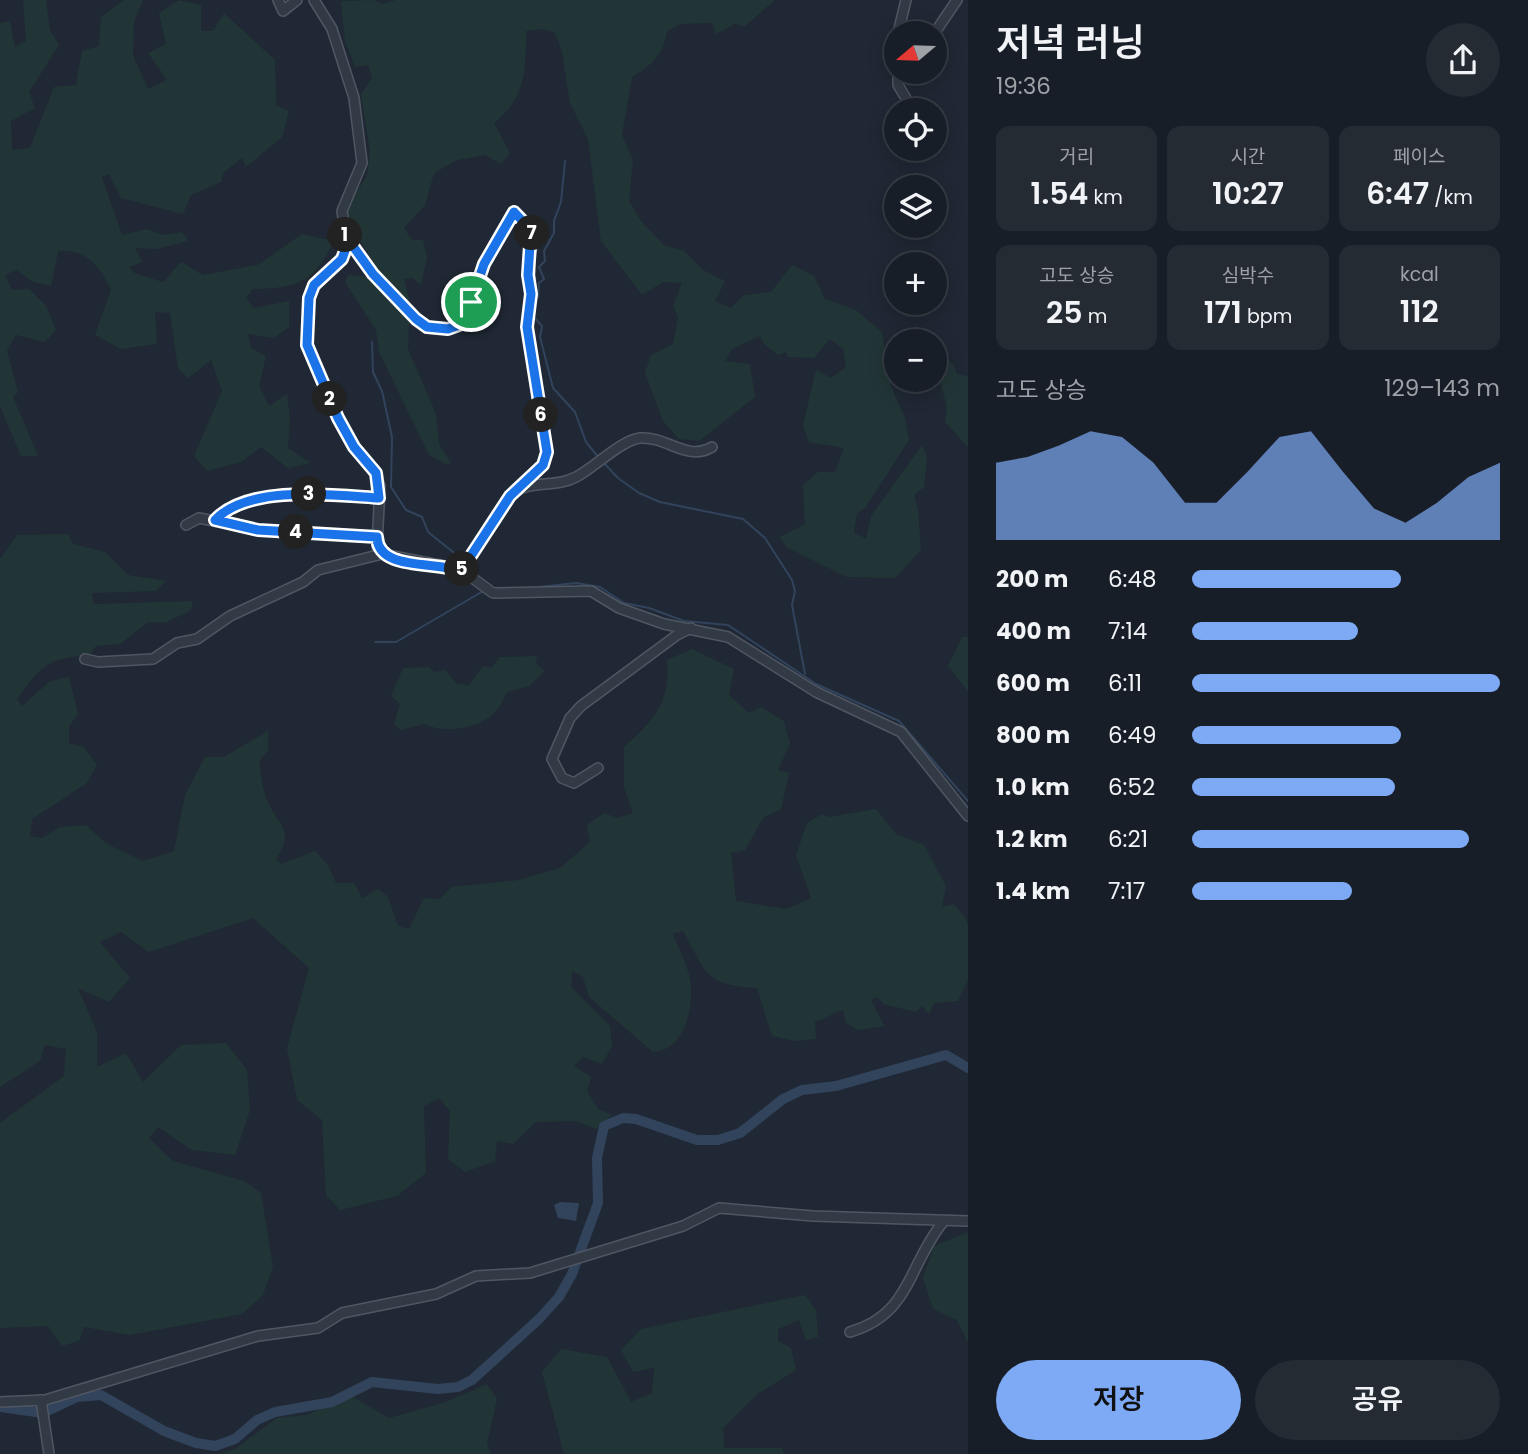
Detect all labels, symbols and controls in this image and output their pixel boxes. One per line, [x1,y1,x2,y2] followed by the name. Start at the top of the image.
[996,16,1145,69] text: 저녁 러닝
[884,21,947,84] north arrow
[884,21,947,392] map controls
[1426,23,1500,97] button: share
[996,70,1051,102] text: 19:36
[884,98,947,161] button: locate
[1059,143,1094,170] text: 거리
[1231,143,1265,170] text: 시간
[1393,143,1446,170] text: 페이스
[1031,172,1088,215] text: 1.54
[1212,172,1284,215] text: 10:27
[1366,172,1429,215] text: 6:47
[884,175,947,238] button: layers
[1088,184,1123,211] text: km
[1429,184,1473,211] text: /km
[514,216,550,250] pin: 7
[328,218,362,252] pin: 1
[526,219,537,246] text: 7
[341,221,348,248] text: 1
[884,252,947,315] button: +
[1400,261,1439,288] text: kcal
[1039,262,1114,289] text: 고도 상승
[1222,262,1274,289] text: 심박수
[441,272,501,332] pin
[452,283,490,321] icon: arrive
[1400,290,1439,333] text: 112
[1046,291,1083,334] text: 25
[1204,291,1242,334] text: 171
[1083,303,1107,330] text: m
[1242,303,1292,330] text: bpm
[884,329,947,392] button: −
[1384,372,1500,404] text: 129–143 m
[996,374,1087,406] text: 고도 상승
[312,382,348,416] pin: 2
[324,385,335,412] text: 2
[524,398,558,432] pin: 6
[534,401,547,428] text: 6
[292,476,326,512] pin: 3
[303,480,314,507] text: 3
[278,514,314,550] pin: 4
[289,518,302,545] text: 4
[444,552,480,586] pin: 5
[455,555,468,582] text: 5
[996,563,1068,595] text: 200 m
[1108,563,1156,595] text: 6:48
[996,615,1071,647] text: 400 m
[1108,615,1147,647] text: 7:14
[996,667,1070,699] text: 600 m
[1108,667,1142,699] text: 6:11
[996,719,1070,751] text: 800 m
[1108,719,1156,751] text: 6:49
[996,771,1070,803] text: 1.0 km
[1108,771,1155,803] text: 6:52
[996,823,1068,855] text: 1.2 km
[1108,823,1148,855] text: 6:21
[996,875,1070,907] text: 1.4 km
[1108,875,1145,907] text: 7:17
[996,1360,1241,1440] button: 저장
[1255,1360,1500,1440] button: 공유

